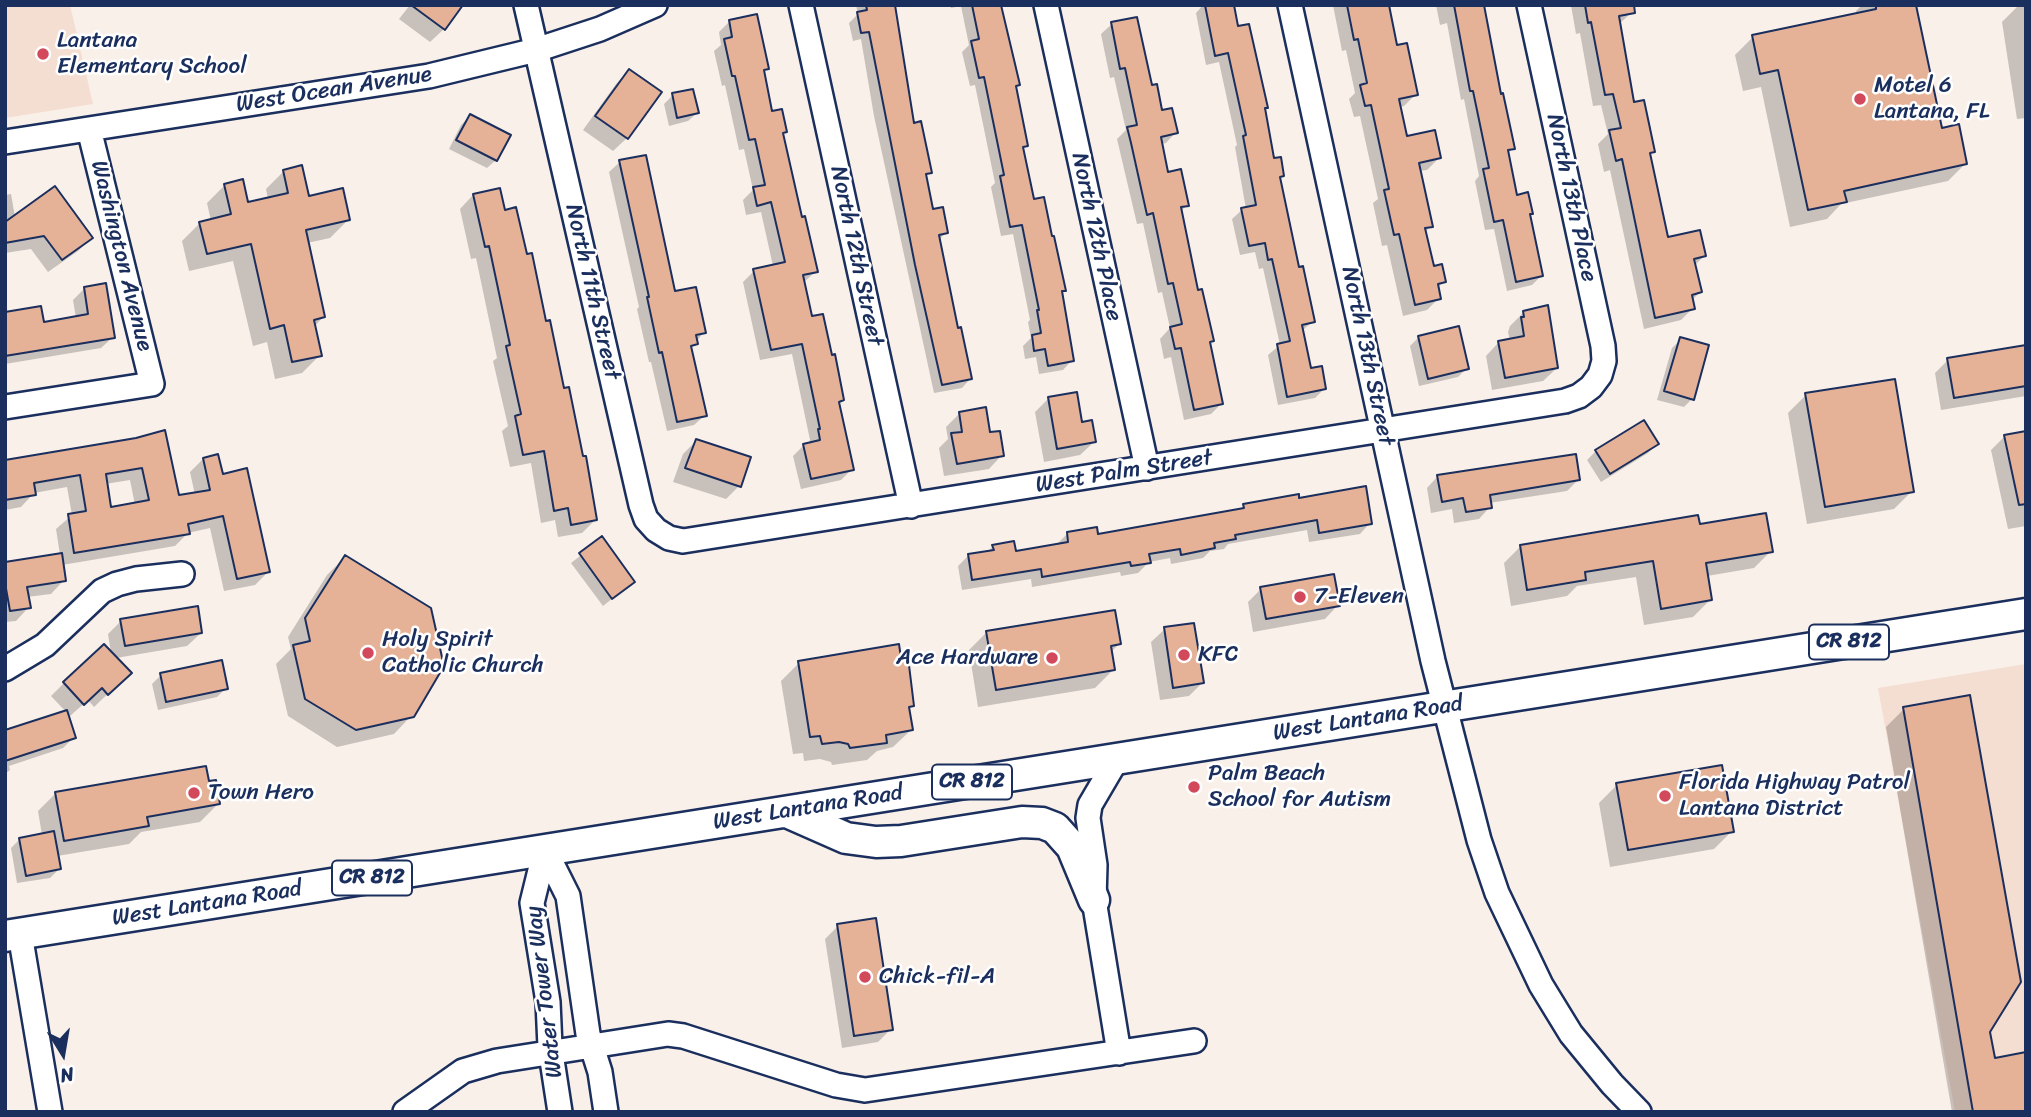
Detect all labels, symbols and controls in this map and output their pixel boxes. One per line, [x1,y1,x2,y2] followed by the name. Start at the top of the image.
[57,27,247,81] place label: Lantana Elementary School
[35,46,51,62] marker: Lantana Elementary School
[234,61,434,119] street label: West Ocean Avenue
[1874,72,1990,126] place label: Motel 6 Lantana, FL
[1852,91,1868,107] marker: Motel 6 Lantana, FL
[1540,111,1602,285] street label: North 13th Place
[1065,150,1127,324] street label: North 12th Place
[84,158,158,354] street label: Washington Avenue
[823,164,889,348] street label: North 12th Street
[558,201,626,383] street label: North 11th Street
[1335,264,1399,448] street label: North 13th Street
[1034,444,1214,500] street label: West Palm Street
[1314,583,1404,611] place label: 7-Eleven
[1292,589,1308,605] marker: 7-Eleven
[1809,624,1889,660] road number: CR 812
[382,626,544,680] place label: Holy Spirit Catholic Church
[1198,641,1238,669] place label: KFC
[896,644,1038,672] place label: Ace Hardware
[360,645,376,661] marker: Holy Spirit Catholic Church
[1176,647,1192,663] marker: KFC
[1044,650,1060,666] marker: Ace Hardware
[1271,690,1465,748] street label: West Lantana Road
[1208,760,1391,814] place label: Palm Beach School for Autism
[932,764,1012,800] road number: CR 812
[1679,769,1910,823] place label: Florida Highway Patrol Lantana District
[208,779,314,807] place label: Town Hero
[711,779,905,837] street label: West Lantana Road
[1186,779,1202,795] marker: Palm Beach School for Autism
[186,785,202,801] marker: Town Hero
[1657,788,1673,804] marker: Florida Highway Patrol Lantana District
[332,860,412,896] road number: CR 812
[110,875,304,933] street label: West Lantana Road
[521,904,569,1080] street label: Water Tower Way
[879,963,995,991] place label: Chick-fil-A
[857,969,873,985] marker: Chick-fil-A
[28,1019,98,1089] north arrow
[57,1058,77,1093] text: N

